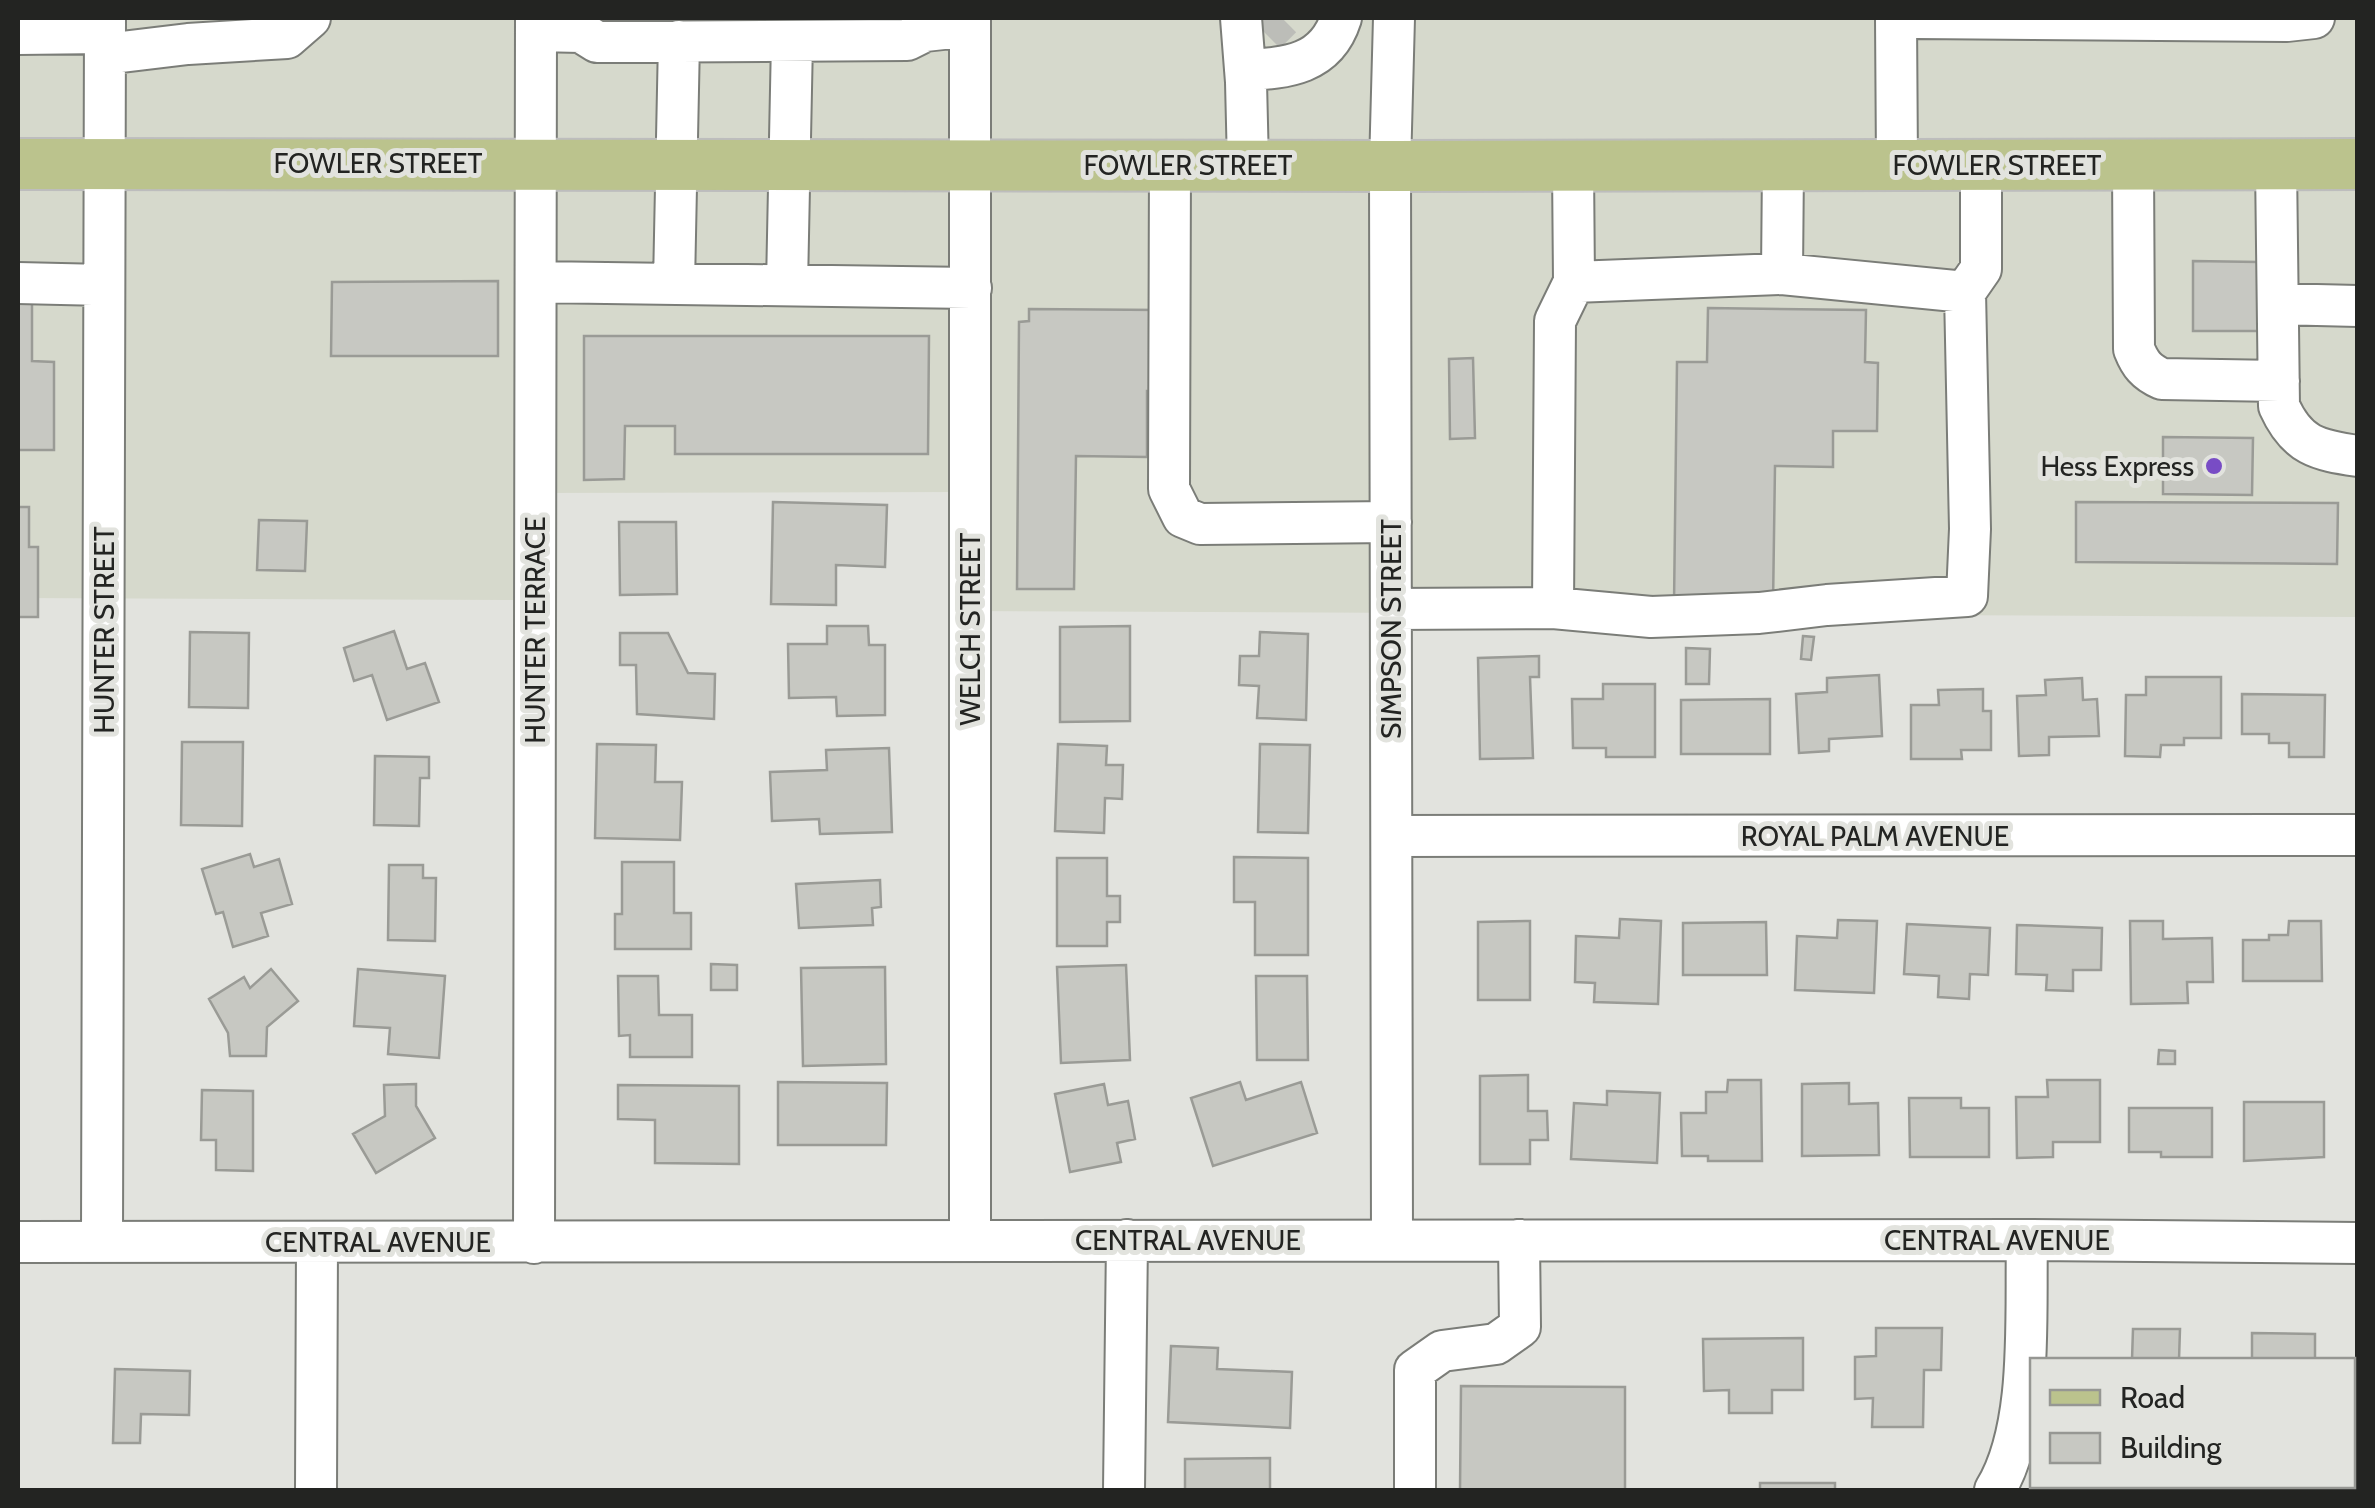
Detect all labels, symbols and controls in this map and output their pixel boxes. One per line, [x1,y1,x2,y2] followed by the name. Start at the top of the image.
[273,146,483,180] street label: FOWLER STREET
[1083,148,1293,182] street label: FOWLER STREET
[1892,148,2102,182] street label: FOWLER STREET
[2040,449,2194,483] place label: Hess Express
[2203,455,2225,477] marker: Hess Express
[518,516,552,744] street label: HUNTER TERRACE
[1374,519,1408,739] street label: SIMPSON STREET
[87,526,121,734] street label: HUNTER STREET
[953,533,987,725] street label: WELCH STREET
[1741,819,2009,853] street label: ROYAL PALM AVENUE
[1075,1223,1301,1257] street label: CENTRAL AVENUE
[1884,1223,2110,1257] street label: CENTRAL AVENUE
[265,1225,491,1259] street label: CENTRAL AVENUE
[2030,1358,2355,1488] legend
[2120,1379,2185,1416] text: Road
[2120,1429,2223,1466] text: Building

